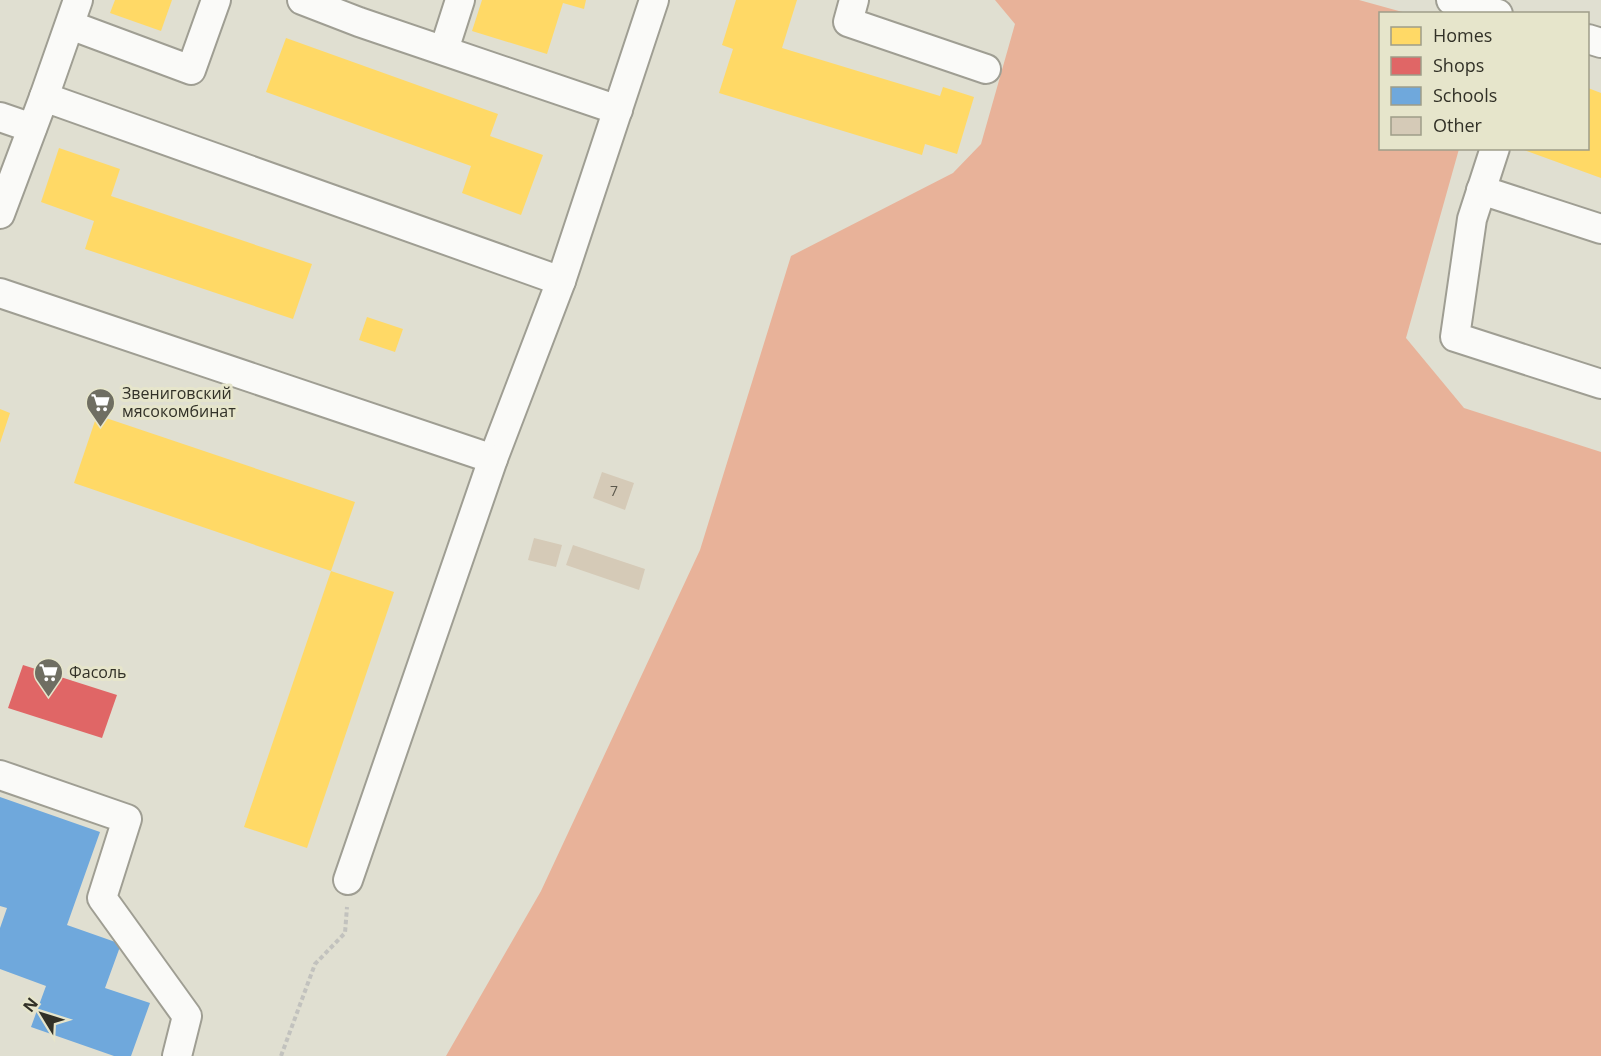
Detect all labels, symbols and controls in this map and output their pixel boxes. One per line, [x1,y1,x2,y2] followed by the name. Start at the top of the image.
[1379,12,1589,150] legend
[1433,23,1492,47] text: Homes
[1433,53,1484,77] text: Shops
[1433,83,1497,107] text: Schools
[1433,113,1483,137] text: Other
[122,382,236,422] place label: Звениговский мясокомбинат
[85,386,117,428] supermarket icon: Звениговский мясокомбинат
[610,481,618,500] house number: 7
[32,656,64,698] supermarket icon: Фасоль
[69,661,127,683] place label: Фасоль
[12,984,72,1044] north arrow
[18,993,43,1017] text: N

